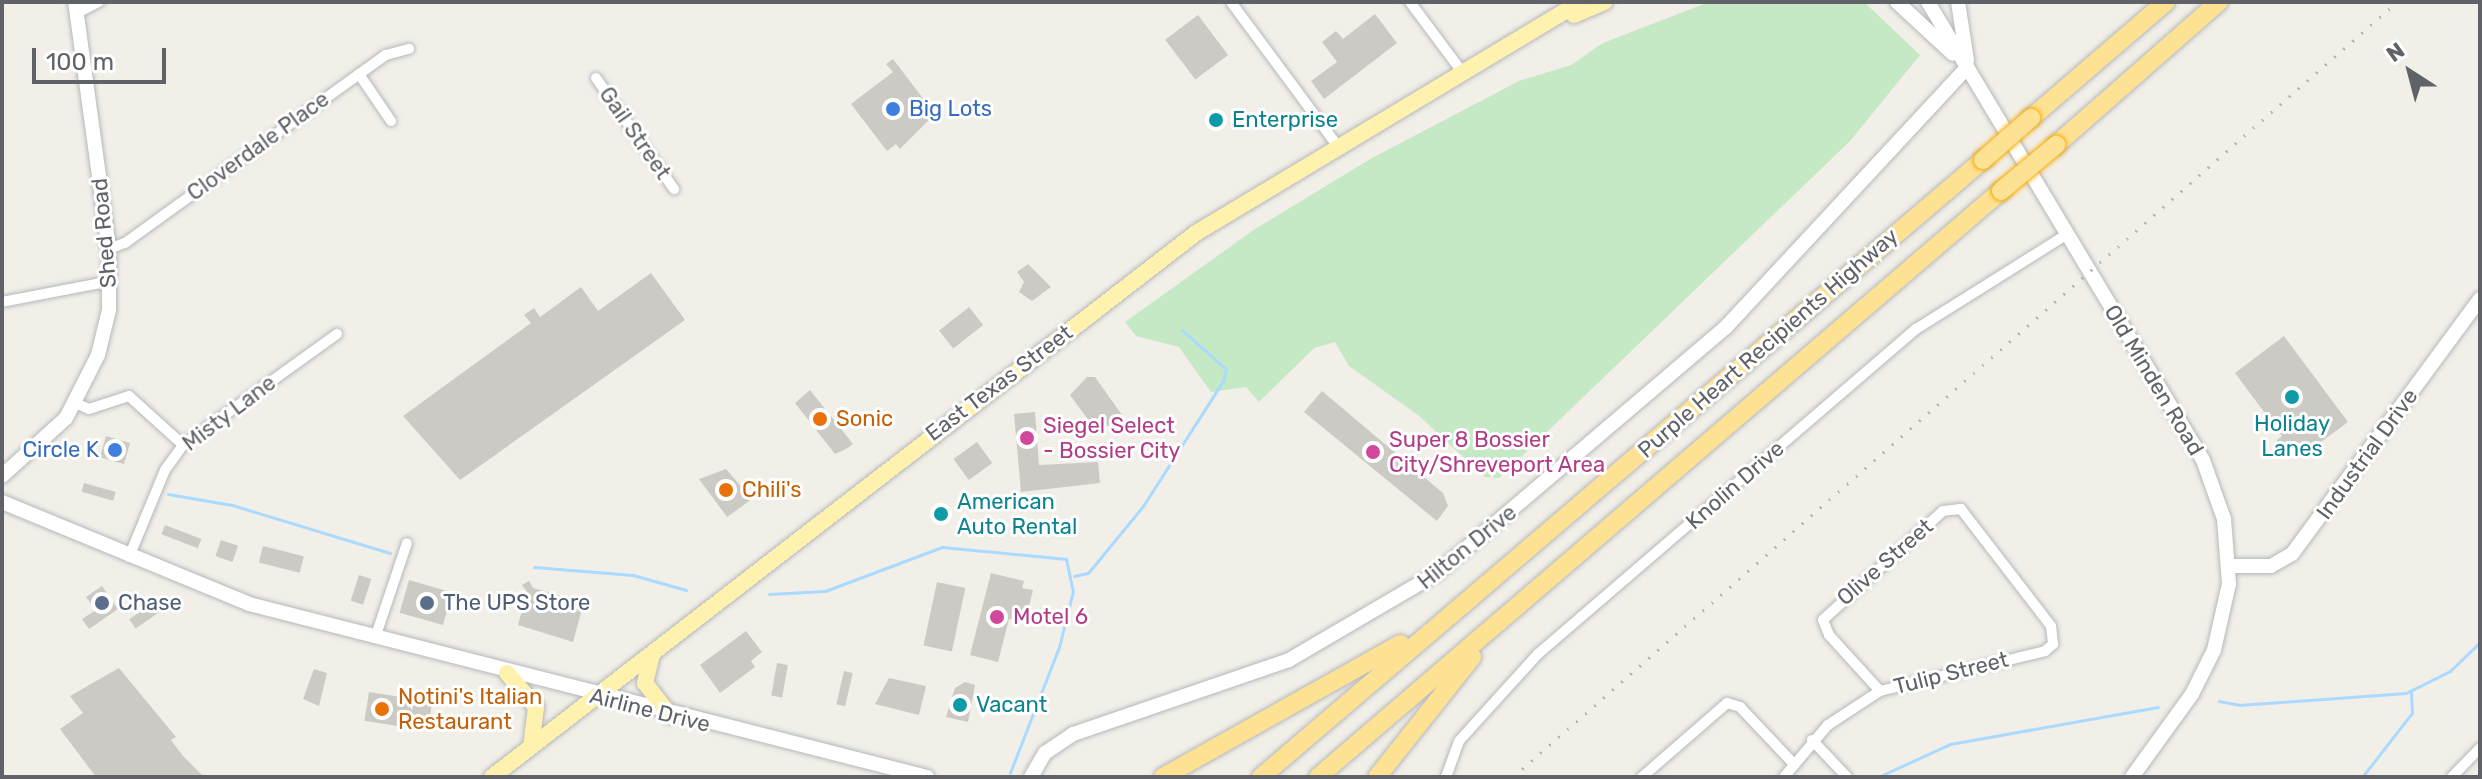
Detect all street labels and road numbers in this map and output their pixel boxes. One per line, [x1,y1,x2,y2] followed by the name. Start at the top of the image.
[594,82,676,184] street label: Gail Street
[182,86,334,206] street label: Cloverdale Place
[86,177,122,289] street label: Shed Road
[1632,223,1904,463] street label: Purple Heart Recipients Highway
[2099,300,2209,460] street label: Old Minden Road
[920,319,1078,447] street label: East Texas Street
[177,369,281,457] street label: Misty Lane
[2311,384,2423,524] street label: Industrial Drive
[1680,435,1790,535] street label: Knolin Drive
[1412,499,1522,595] street label: Hilton Drive
[1832,513,1938,611] street label: Olive Street
[1891,646,2011,700] street label: Tulip Street
[587,682,713,738] street label: Airline Drive

